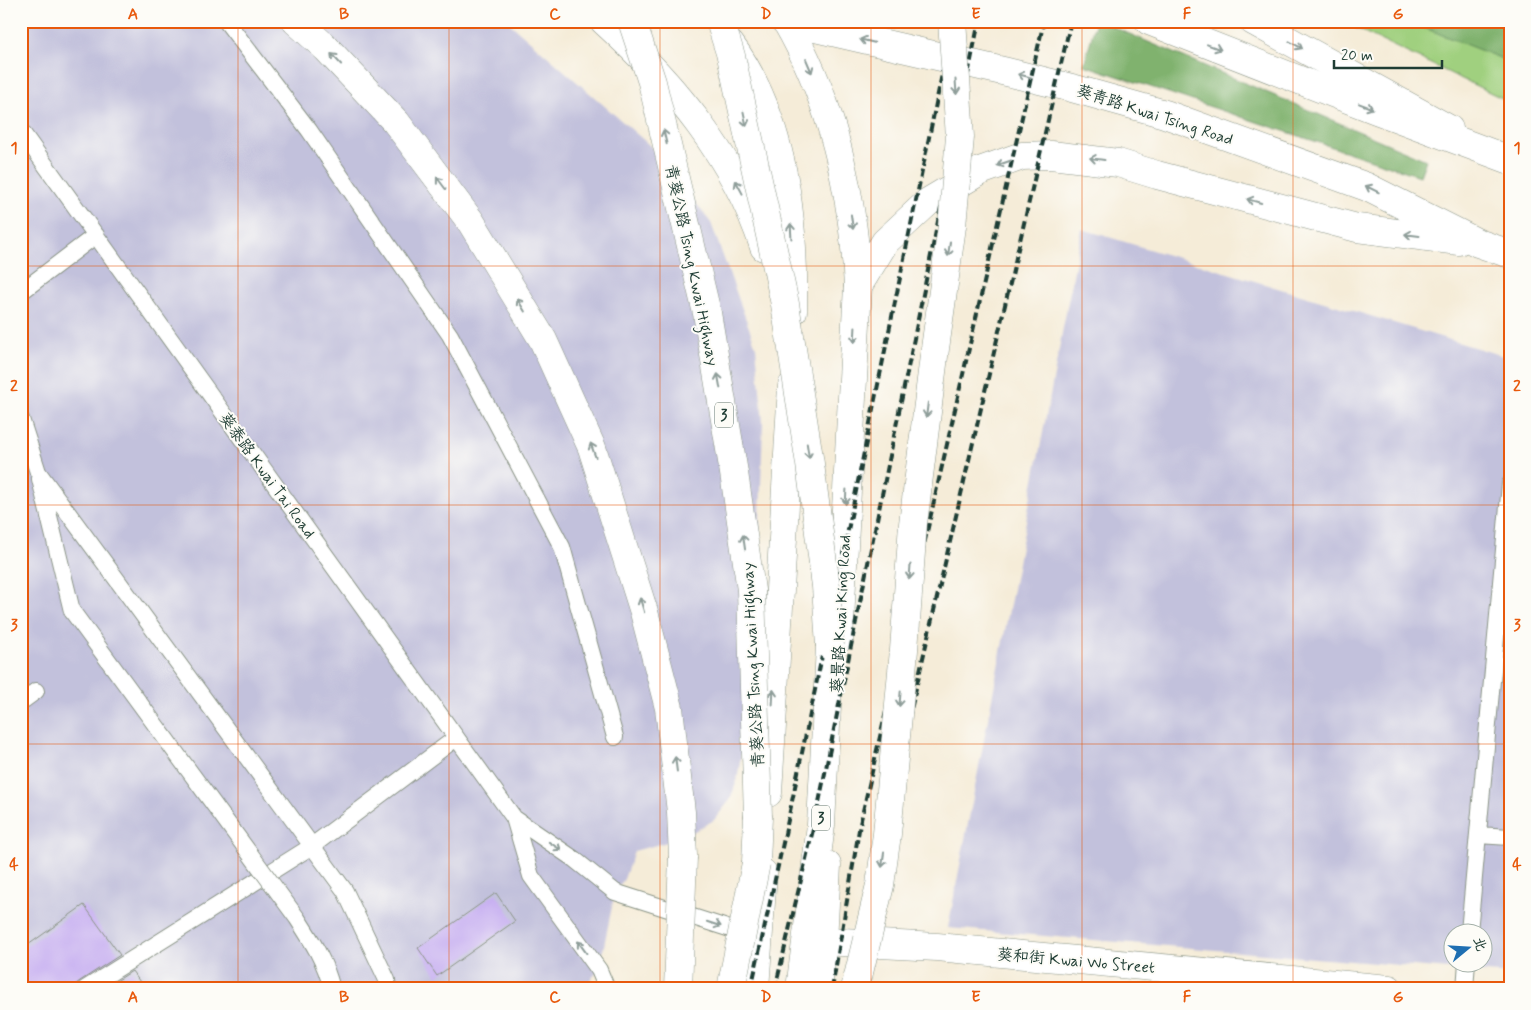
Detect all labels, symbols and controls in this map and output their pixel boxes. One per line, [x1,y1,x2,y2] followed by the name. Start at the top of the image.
[128,4,138,25] text: A
[339,4,349,25] text: B
[549,4,561,25] text: C
[760,4,772,25] text: D
[971,4,981,25] text: E
[1183,4,1192,25] text: F
[1393,4,1404,25] text: G
[859,36,875,45] one-way arrow
[1334,38,1441,70] scale bar
[1288,40,1302,50] one-way arrow
[1206,43,1221,52] one-way arrow
[1341,46,1373,66] text: 20 m
[330,53,342,66] one-way arrow
[805,58,814,73] one-way arrow
[1018,71,1034,80] one-way arrow
[952,79,961,95] one-way arrow
[1074,80,1235,151] street label: 葵青路 Kwai Tsing Road
[1357,102,1373,111] one-way arrow
[741,111,750,127] one-way arrow
[660,130,669,146] one-way arrow
[10,138,18,159] text: 1
[1513,138,1521,159] text: 1
[1089,154,1105,164] one-way arrow
[996,159,1012,168] one-way arrow
[659,163,723,368] street label: 青葵公路 Tsing Kwai Highway
[436,177,447,190] one-way arrow
[734,180,743,195] one-way arrow
[1365,184,1380,194] one-way arrow
[1246,195,1262,205] one-way arrow
[847,213,857,229] one-way arrow
[786,224,795,240] one-way arrow
[1405,230,1421,240] one-way arrow
[944,241,954,257] one-way arrow
[516,298,526,312] one-way arrow
[851,327,860,343] one-way arrow
[713,374,723,390] one-way arrow
[10,376,18,397] text: 2
[1513,376,1521,397] text: 2
[715,402,733,428] road number: 3
[922,402,932,418] one-way arrow
[214,409,320,543] street label: 葵泰路 Kwai Tai Road
[803,442,813,458] one-way arrow
[588,443,597,459] one-way arrow
[842,489,851,505] one-way arrow
[739,534,749,550] one-way arrow
[827,534,857,694] street label: 葵景路 Kwai King Road
[738,562,770,768] street label: 青葵公路 Tsing Kwai Highway
[905,563,914,579] one-way arrow
[637,598,647,614] one-way arrow
[10,615,18,636] text: 3
[1513,615,1521,636] text: 3
[769,690,778,706] one-way arrow
[895,690,904,706] one-way arrow
[671,756,681,772] one-way arrow
[812,806,830,830] road number: 3
[547,841,561,851] one-way arrow
[878,852,888,868] one-way arrow
[9,854,19,875] text: 4
[1512,854,1522,875] text: 4
[706,920,721,929] one-way arrow
[1444,922,1494,972] north arrow
[1469,935,1490,954] text: 北
[577,940,587,954] one-way arrow
[996,944,1156,979] street label: 葵和街 Kwai Wo Street
[128,987,138,1008] text: A
[339,987,349,1008] text: B
[549,987,561,1008] text: C
[760,987,772,1008] text: D
[971,987,981,1008] text: E
[1183,987,1192,1008] text: F
[1393,987,1404,1008] text: G

